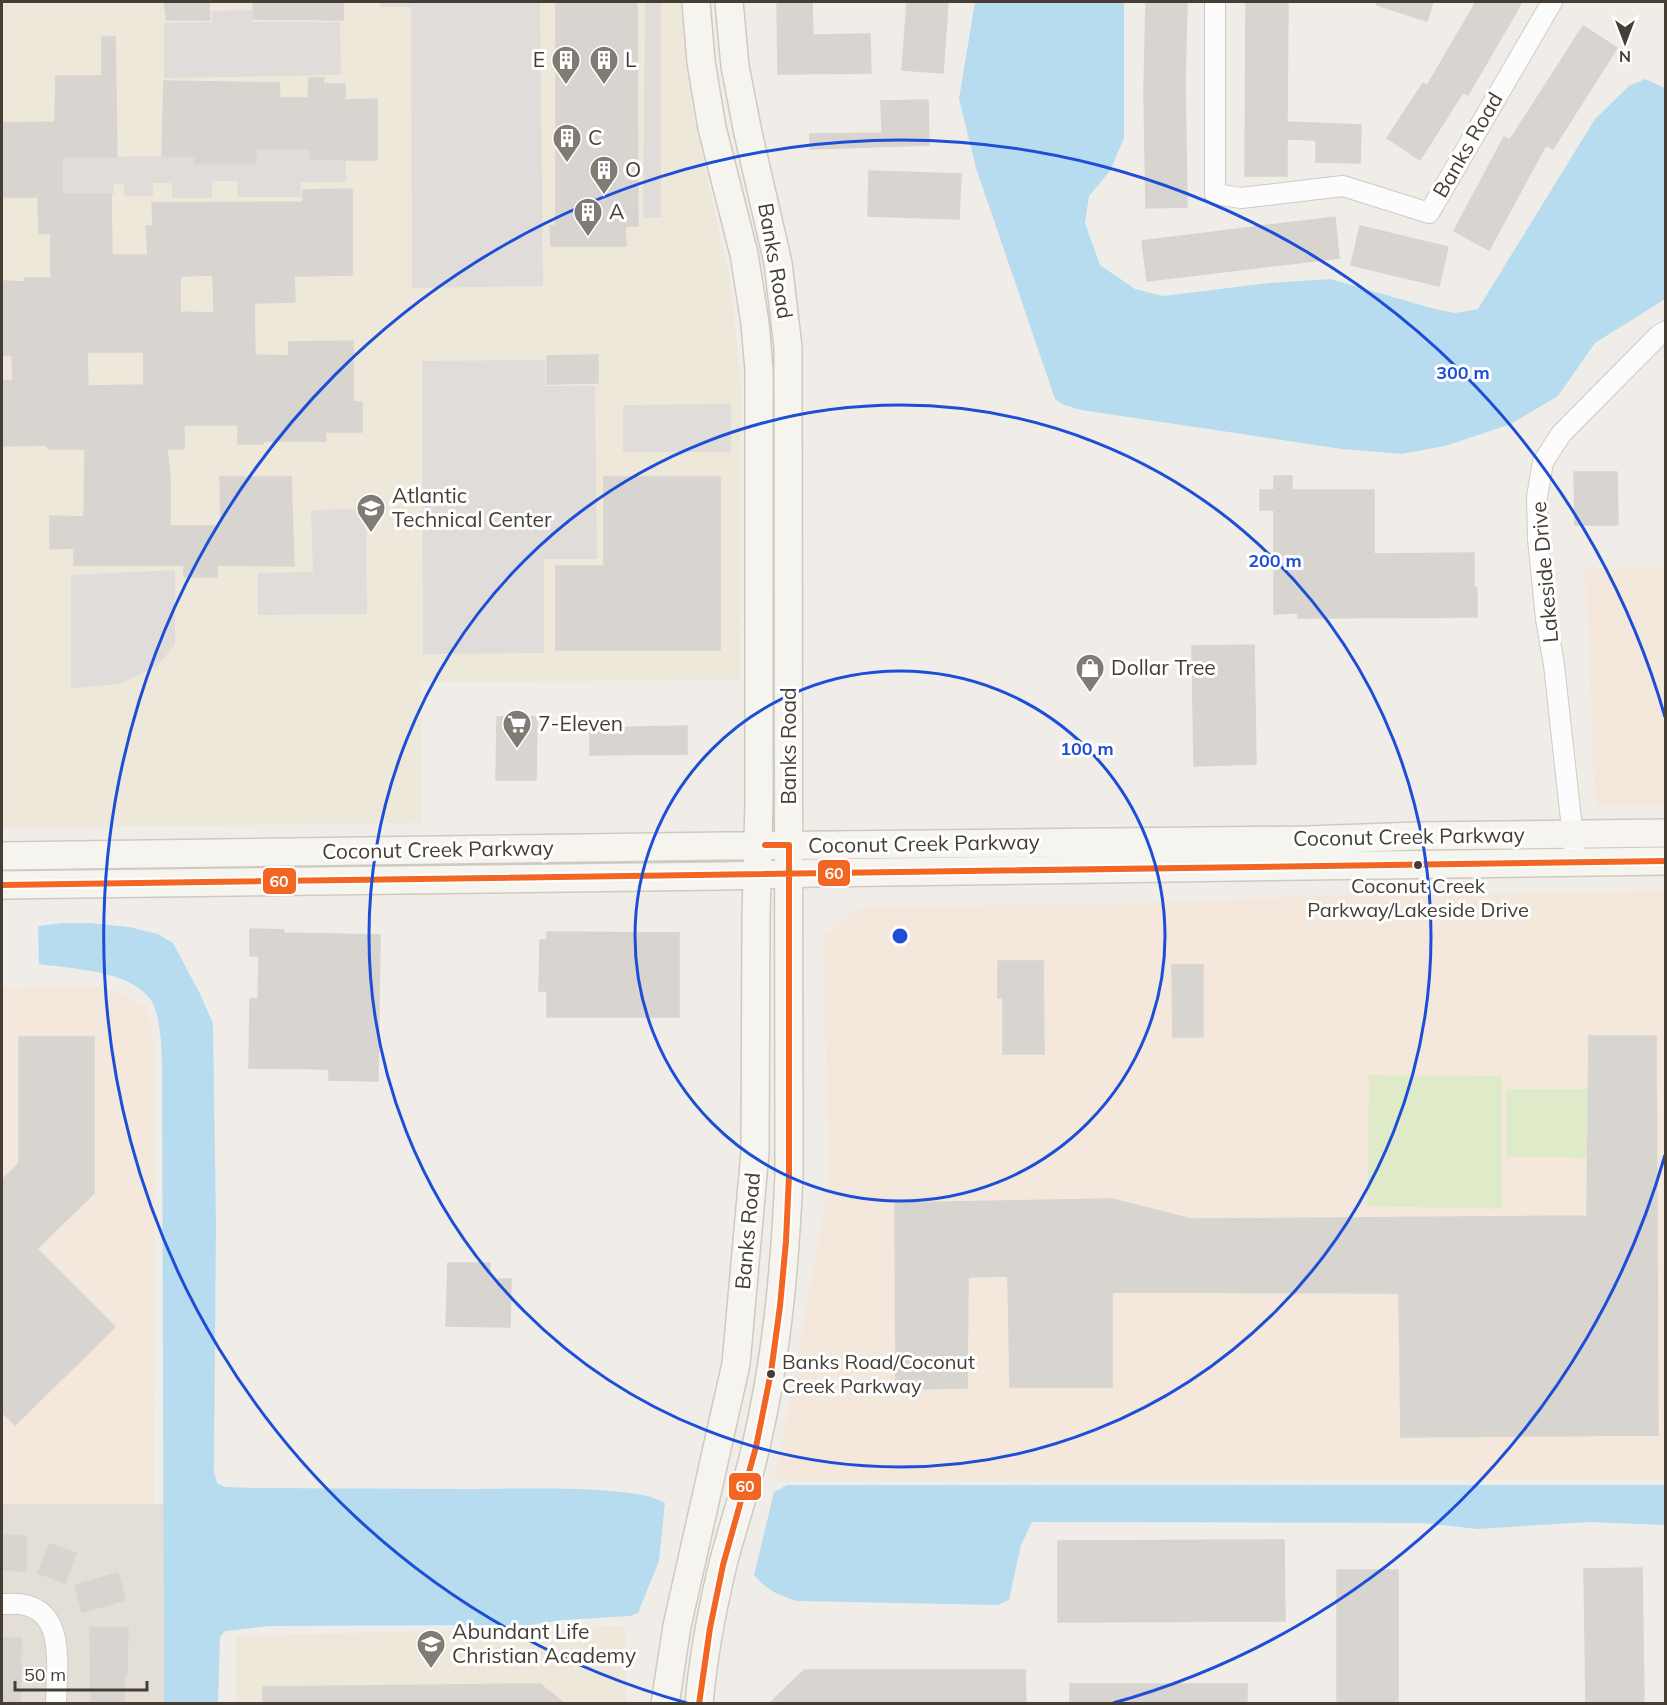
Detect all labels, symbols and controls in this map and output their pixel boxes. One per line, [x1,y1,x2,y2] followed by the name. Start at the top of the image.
[1595,12,1655,72] north arrow
[550,44,582,86] building icon: E
[588,44,620,86] building icon: L
[533,46,545,72] place label: E
[625,46,637,72] place label: L
[1619,47,1631,67] text: N
[1427,87,1508,202] street label: Banks Road
[551,122,583,164] building icon: C
[588,124,602,150] place label: C
[588,154,620,196] building icon: O
[625,156,641,182] place label: O
[572,196,604,238] building icon: A
[609,198,625,224] place label: A
[753,201,799,321] street label: Banks Road
[1436,361,1490,384] text: 300 m
[392,482,552,532] place label: Atlantic Technical Center
[355,492,387,534] school or university icon: Atlantic Technical Center
[1525,500,1563,644] street label: Lakeside Drive
[1248,549,1302,572] text: 200 m
[1074,652,1106,694] shop icon: Dollar Tree
[1111,654,1216,680] place label: Dollar Tree
[775,687,801,805] street label: Banks Road
[501,708,533,750] supermarket icon: 7-Eleven
[538,710,623,736] place label: 7-Eleven
[1060,737,1114,760] text: 100 m
[1293,821,1525,851] street label: Coconut Creek Parkway
[808,828,1040,858] street label: Coconut Creek Parkway
[322,834,554,864] street label: Coconut Creek Parkway
[817,859,851,887] line badge: 60
[1412,859,1424,871] marker: Coconut Creek Parkway/Lakeside Drive
[824,863,844,883] text: 60
[262,867,297,895] line badge: 60
[269,871,289,891] text: 60
[1307,873,1529,922] place label: Coconut Creek Parkway/Lakeside Drive
[890,926,910,946] centre of rings
[729,1171,765,1290] street label: Banks Road
[782,1349,975,1398] place label: Banks Road/Coconut Creek Parkway
[765,1368,777,1380] marker: Banks Road/Coconut Creek Parkway
[728,1472,762,1501] line badge: 60
[735,1476,755,1496] text: 60
[452,1618,636,1668] place label: Abundant Life Christian Academy
[415,1628,447,1670] school or university icon: Abundant Life Christian Academy
[15,1654,147,1692] scale bar
[24,1663,66,1686] text: 50 m

